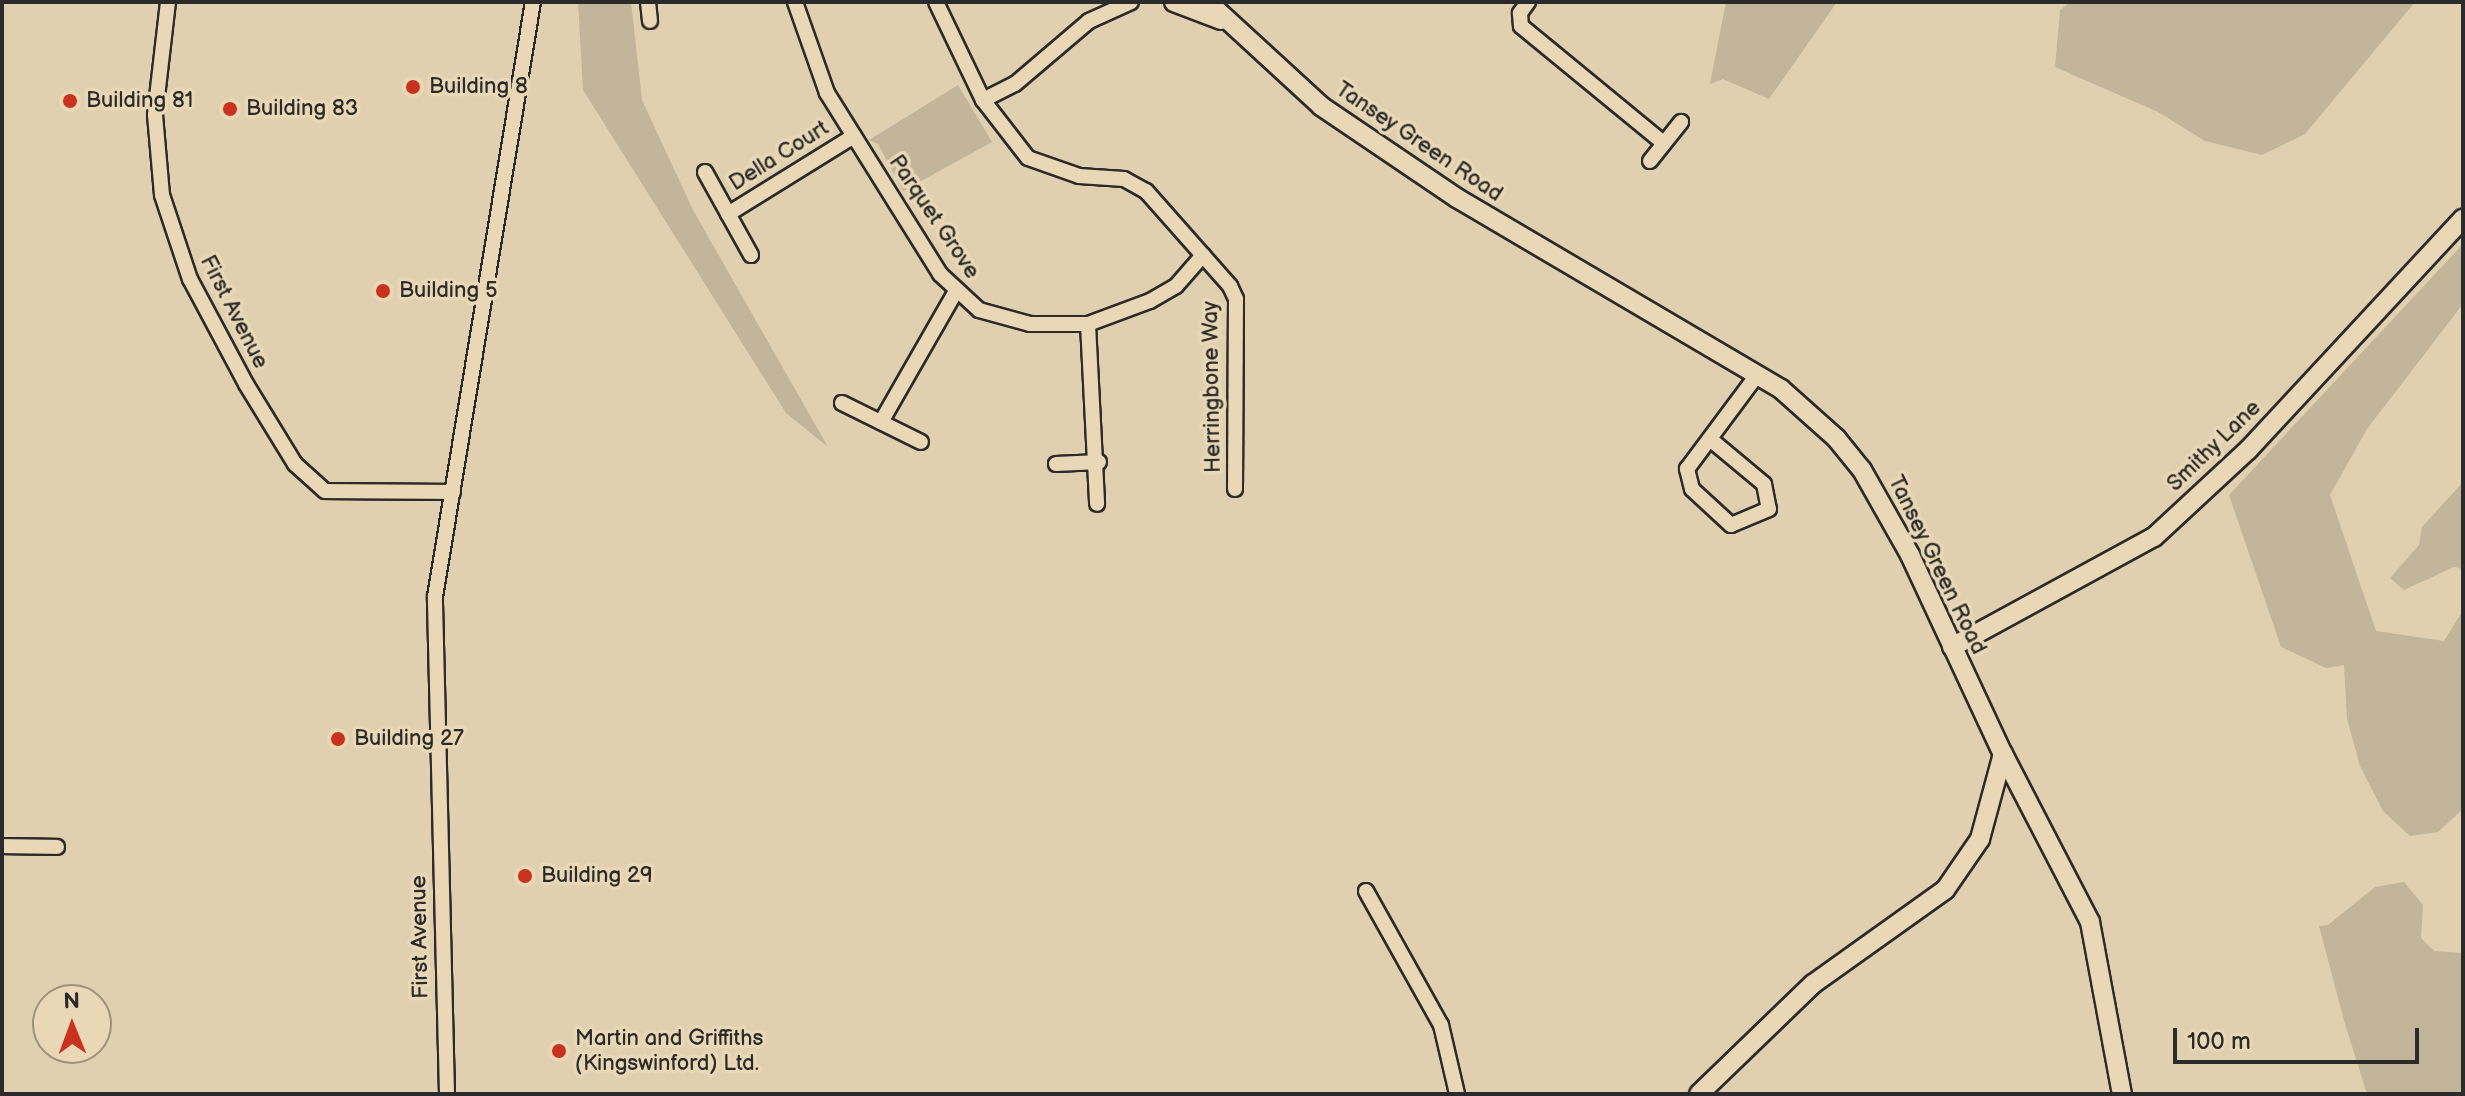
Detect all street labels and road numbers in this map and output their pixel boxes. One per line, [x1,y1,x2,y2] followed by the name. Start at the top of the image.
[1330,76,1508,208] street label: Tansey Green Road
[725,115,833,197] street label: Della Court
[883,150,985,284] street label: Parquet Grove
[194,251,274,373] street label: First Avenue
[1197,300,1227,474] street label: Herringbone Way
[2161,394,2267,498] street label: Smithy Lane
[1882,471,1992,659] street label: Tansey Green Road
[406,875,434,999] street label: First Avenue

